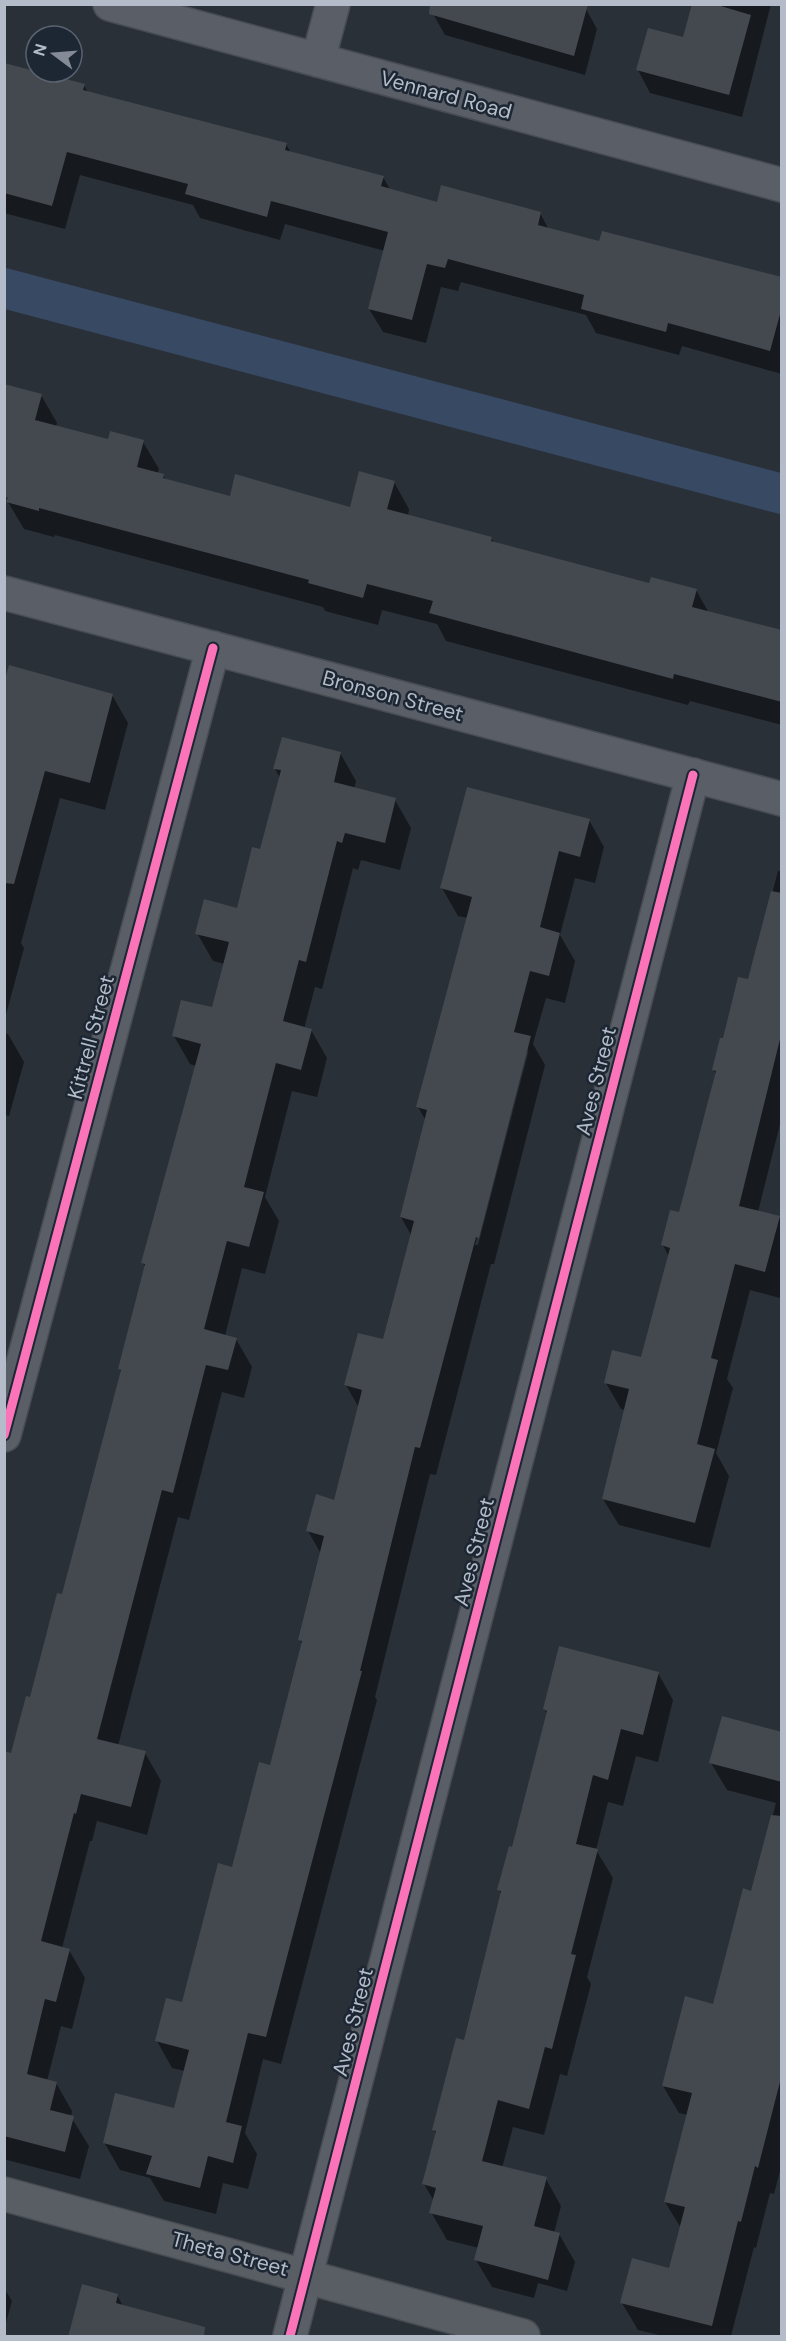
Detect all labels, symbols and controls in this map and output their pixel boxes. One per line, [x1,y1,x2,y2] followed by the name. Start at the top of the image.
[24,24,84,84] north arrow
[28,41,52,59] text: N
[377,64,515,126] street label: Vennard Road
[319,664,467,728] street label: Bronson Street
[61,972,121,1102] street label: Kittrell Street
[569,1024,623,1138] street label: Aves Street
[447,1495,501,1609] street label: Aves Street
[326,1965,380,2079] street label: Aves Street
[168,2225,292,2283] street label: Theta Street

